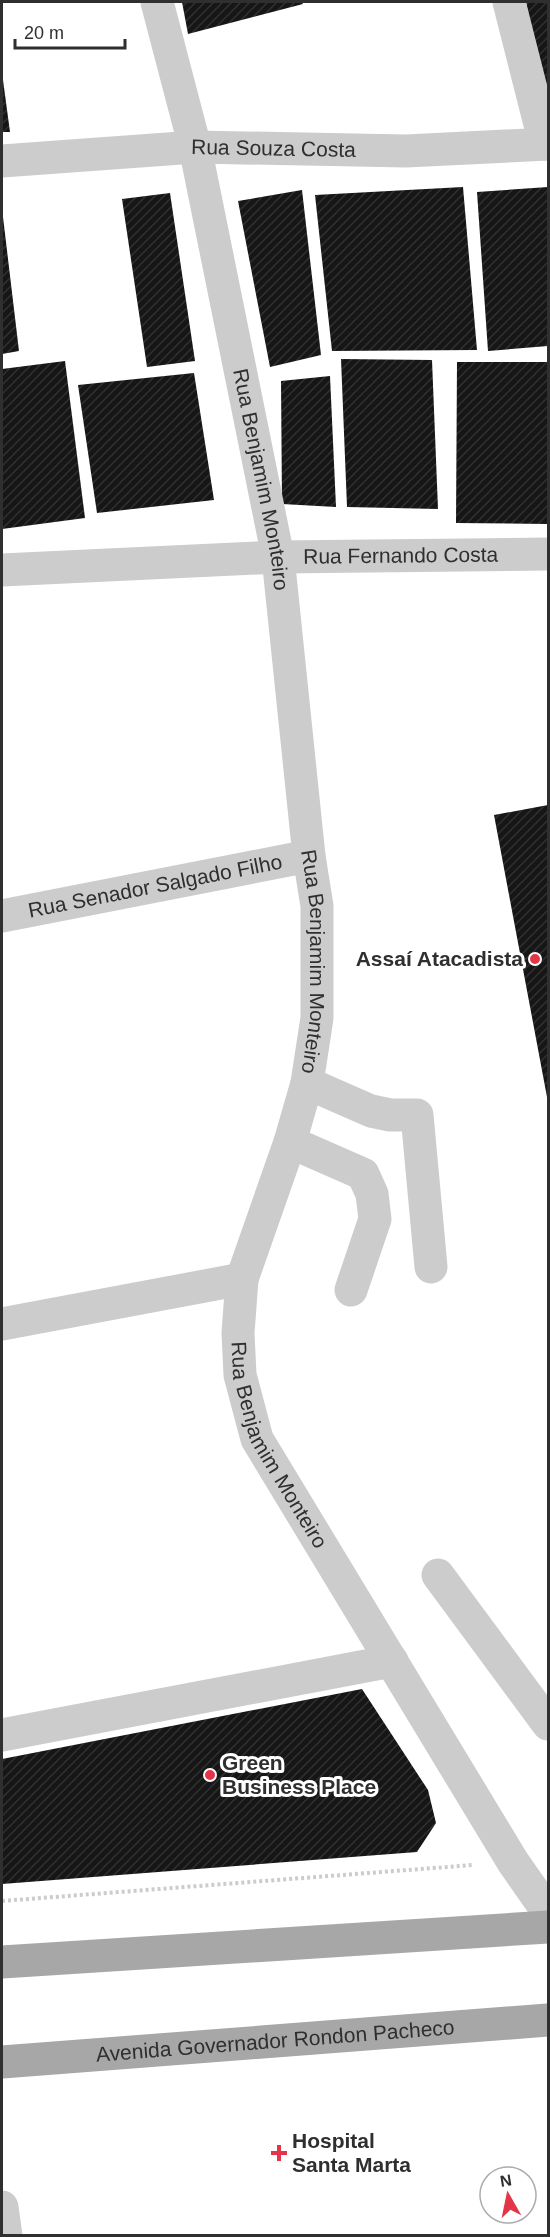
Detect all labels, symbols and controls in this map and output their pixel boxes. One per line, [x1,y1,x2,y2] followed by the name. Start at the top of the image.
[15,12,124,50] scale bar
[24,23,64,43] text: 20 m
[191,135,356,161] street label: Rua Souza Costa
[229,367,293,591] street label: Rua Benjamim Monteiro
[303,543,499,568] street label: Rua Fernando Costa
[297,848,329,1075] street label: Rua Benjamim Monteiro
[26,850,284,922] street label: Rua Senador Salgado Filho
[356,947,523,970] place label: Assaí Atacadista
[528,952,542,966] marker: Assaí Atacadista
[227,1341,332,1552] street label: Rua Benjamim Monteiro
[222,1751,376,1798] place label: Green Business Place
[203,1768,217,1782] marker: Green Business Place
[95,2015,455,2066] street label: Avenida Governador Rondon Pacheco
[292,2129,411,2176] place label: Hospital Santa Marta
[270,2144,288,2162] marker: Hospital Santa Marta
[478,2165,538,2225] north arrow
[499,2171,513,2190] text: N

